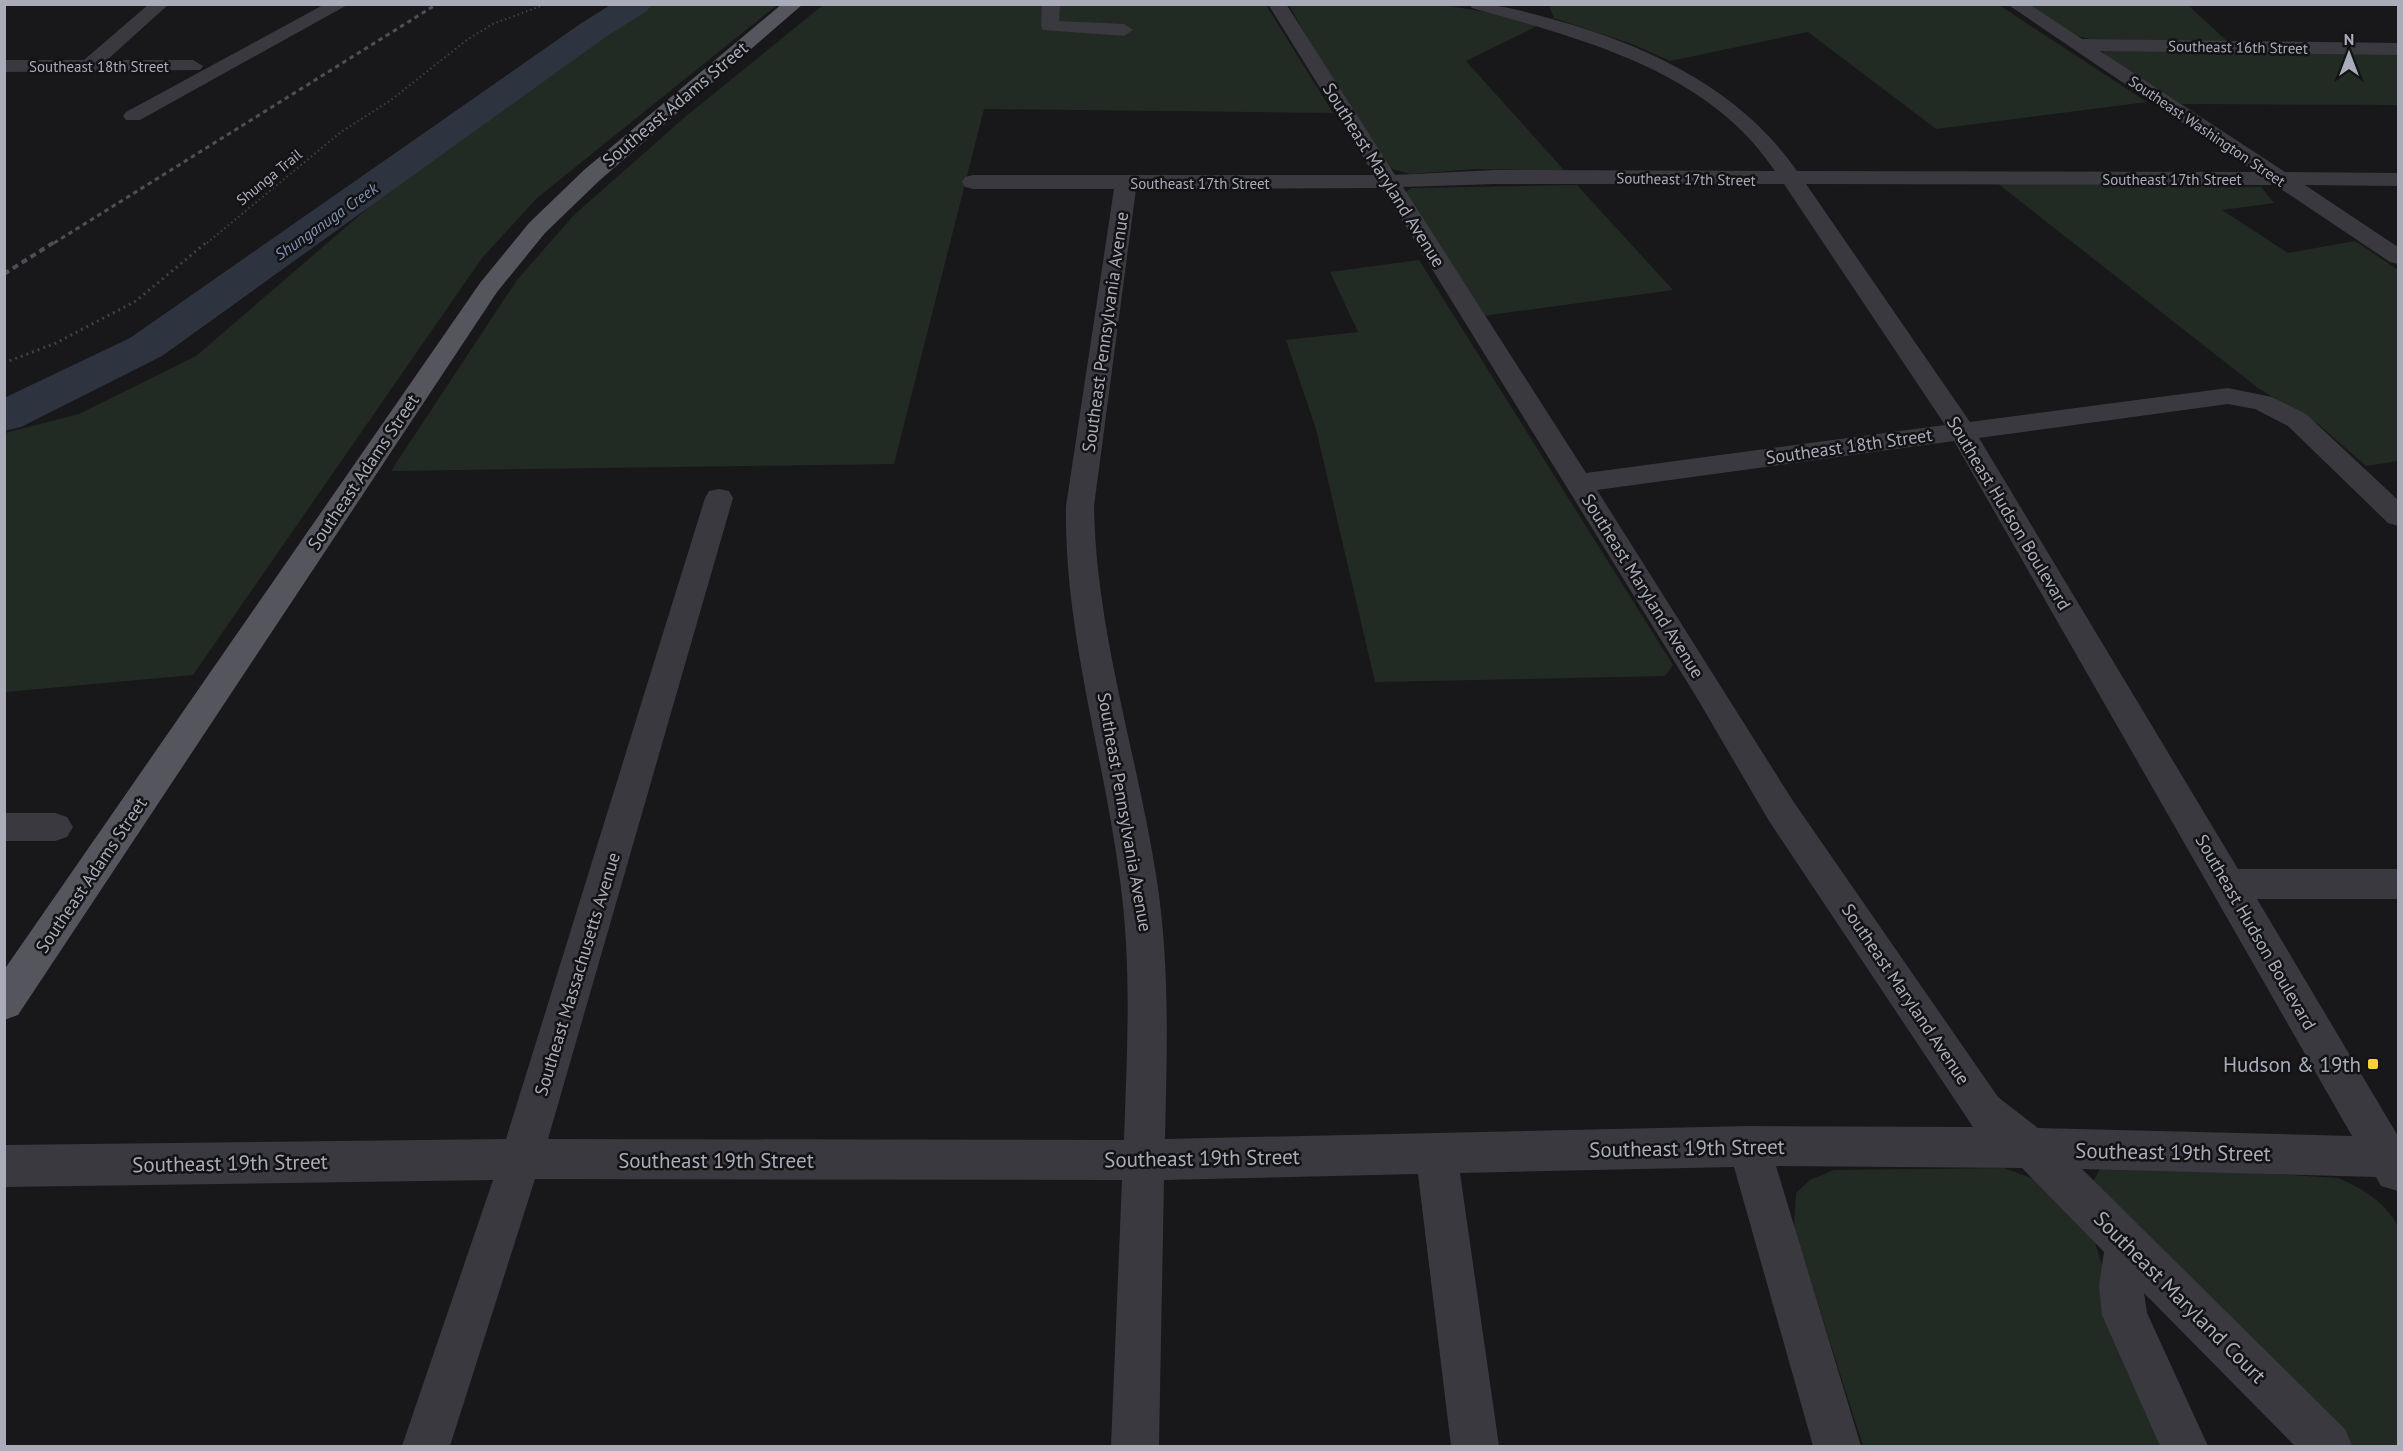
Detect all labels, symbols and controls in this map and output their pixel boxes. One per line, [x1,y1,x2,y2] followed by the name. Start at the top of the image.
[2319,24,2379,84] north arrow
[2344,29,2354,49] text: N
[598,36,752,172] street label: Southeast Adams Street
[2168,36,2308,58] street label: Southeast 16th Street
[29,57,169,76] street label: Southeast 18th Street
[2125,71,2289,191] street label: Southeast Washington Street
[1318,78,1450,272] street label: Southeast Maryland Avenue
[232,144,306,209] street label: Shunga Trail
[1616,168,1756,190] street label: Southeast 17th Street
[2102,170,2242,189] street label: Southeast 17th Street
[1130,174,1270,193] street label: Southeast 17th Street
[271,178,382,264] water label: Shunganuga Creek
[1077,210,1133,454] street label: Southeast Pennsylvania Avenue
[302,390,424,554] street label: Southeast Adams Street
[1942,412,2076,614] street label: Southeast Hudson Boulevard
[1764,423,1934,469] street label: Southeast 18th Street
[1577,489,1709,683] street label: Southeast Maryland Avenue
[1093,691,1157,933] street label: Southeast Pennsylvania Avenue
[30,793,152,957] street label: Southeast Adams Street
[2191,830,2321,1034] street label: Southeast Hudson Boulevard
[529,850,625,1098] street label: Southeast Massachusetts Avenue
[1837,899,1975,1089] street label: Southeast Maryland Avenue
[2223,1051,2361,1078] place label: Hudson & 19th
[2366,1057,2380,1071] marker: Hudson & 19th
[1589,1133,1785,1163] street label: Southeast 19th Street
[2075,1137,2271,1167] street label: Southeast 19th Street
[1104,1143,1300,1173] street label: Southeast 19th Street
[618,1147,814,1174] street label: Southeast 19th Street
[132,1148,328,1178] street label: Southeast 19th Street
[2088,1205,2272,1389] street label: Southeast Maryland Court

